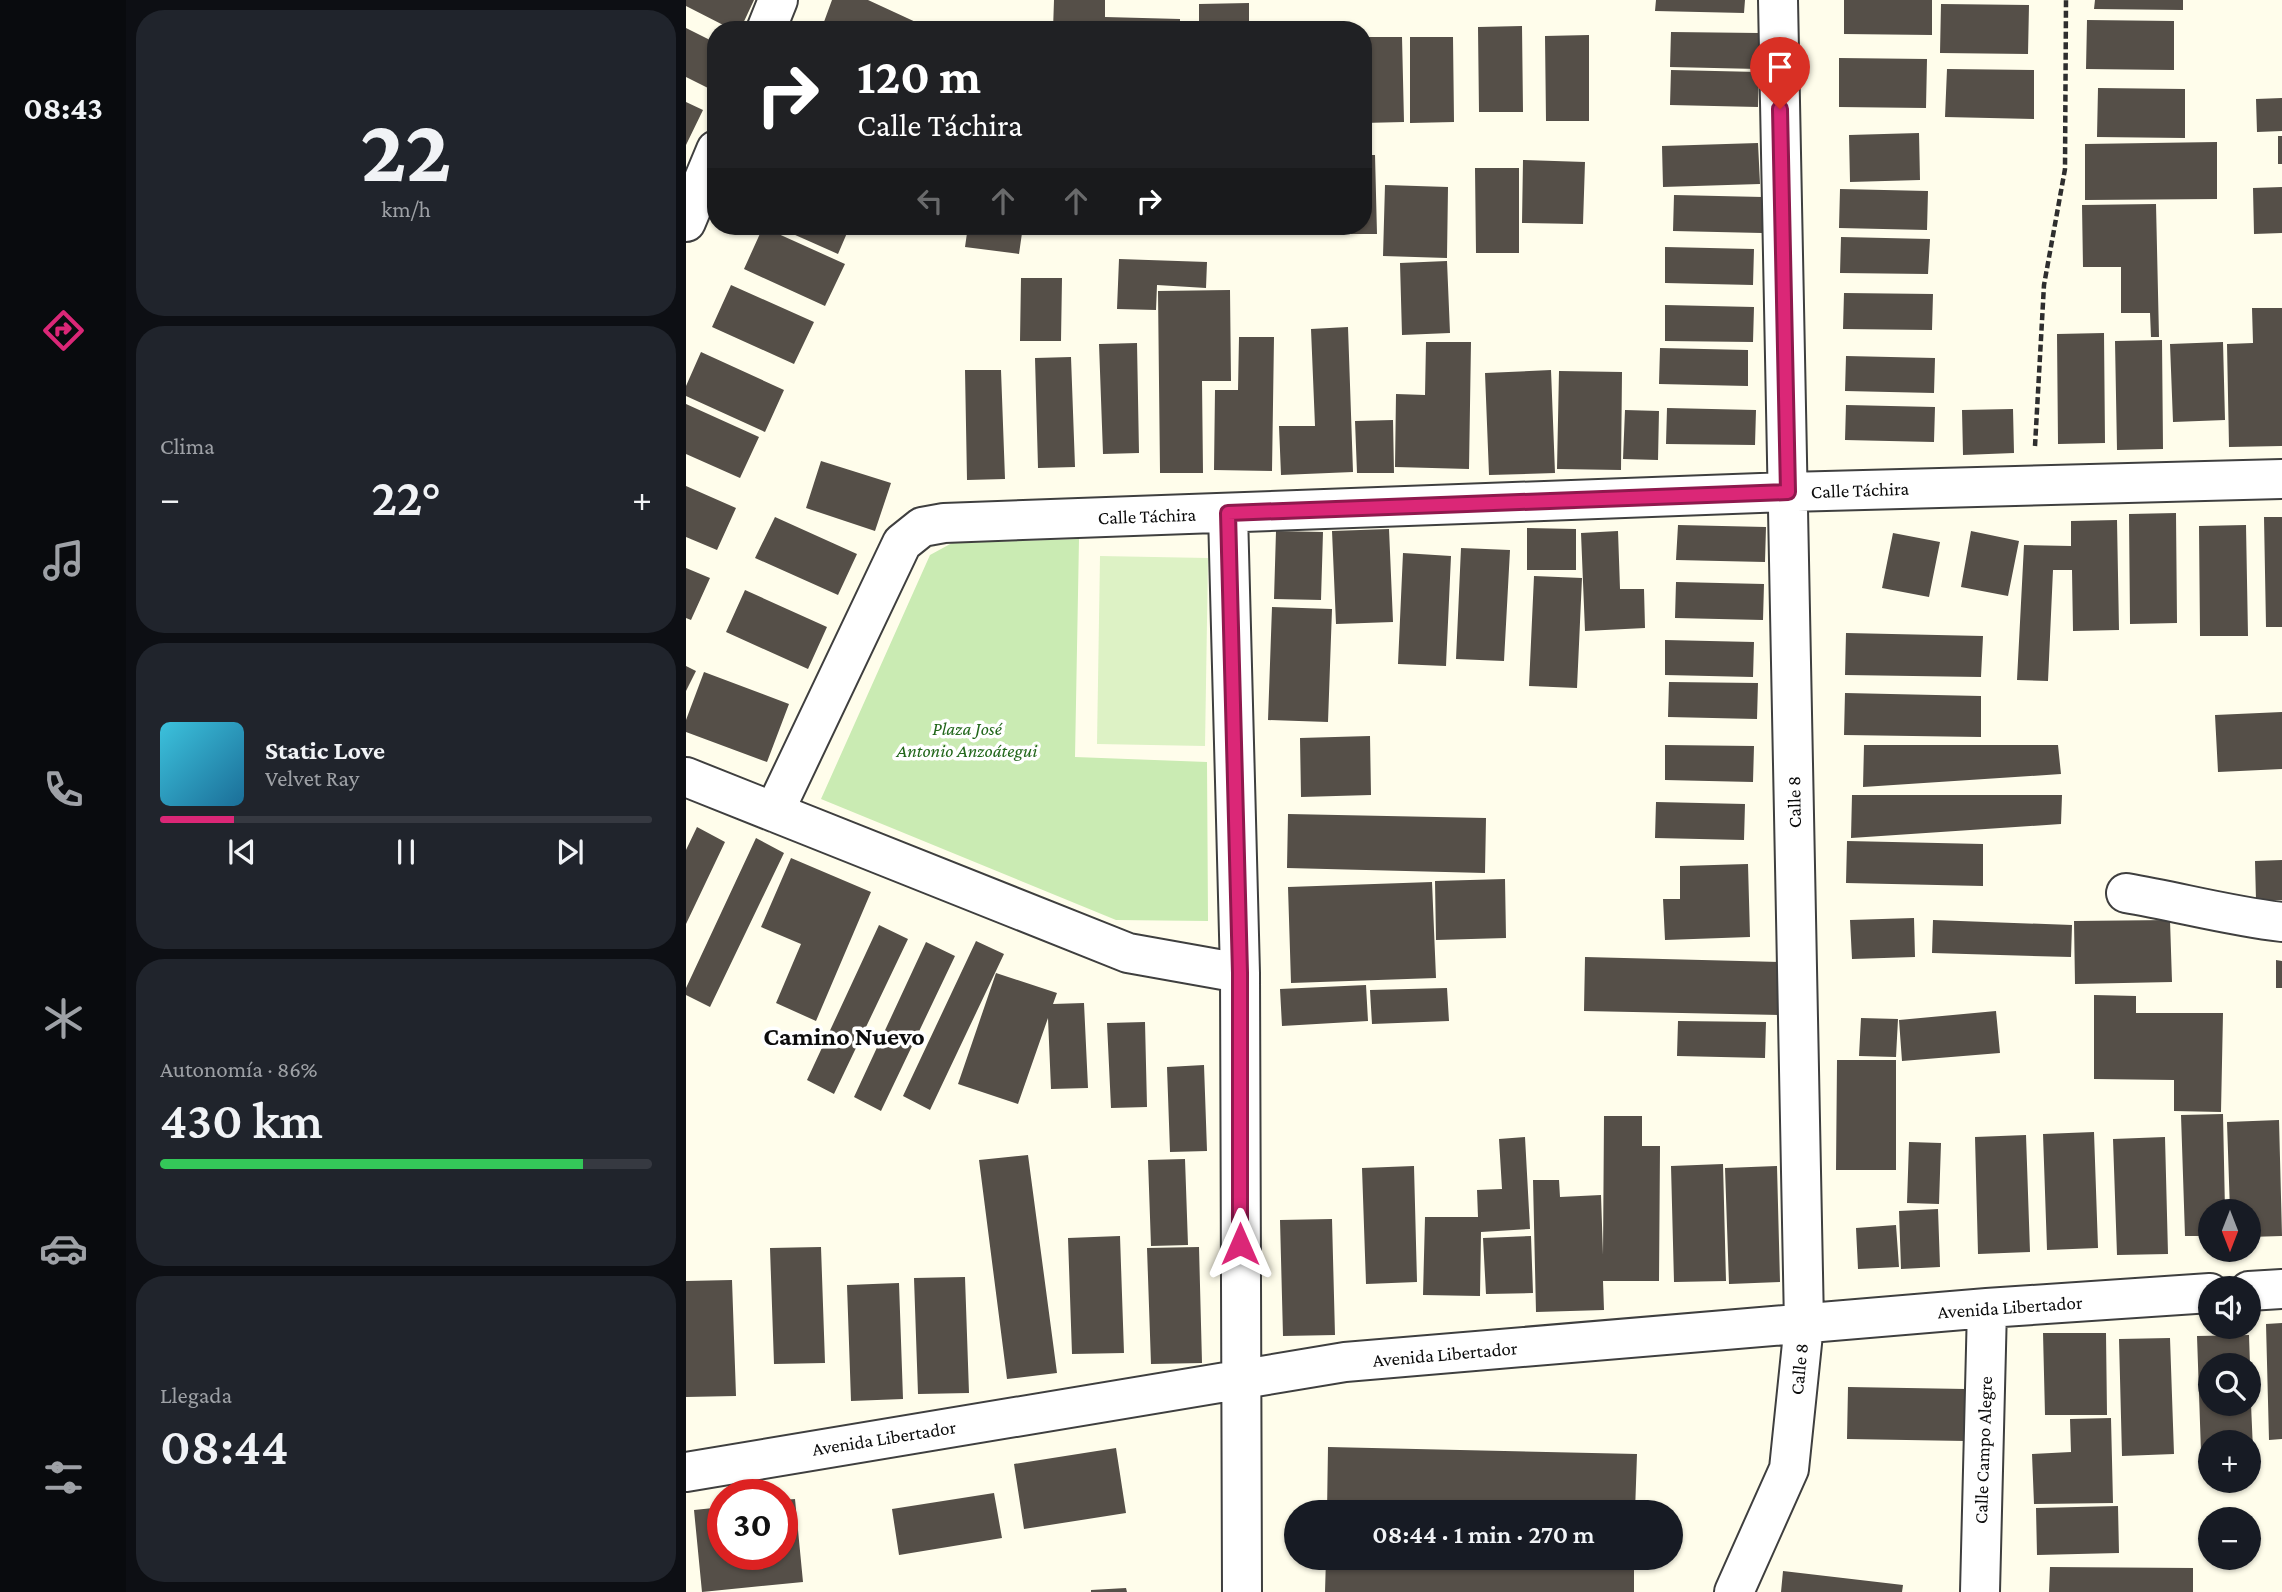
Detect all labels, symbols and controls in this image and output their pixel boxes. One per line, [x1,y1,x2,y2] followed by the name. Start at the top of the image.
[1750,37,1810,109] pin
[1761,48,1799,86] icon: arrive
[742,49,833,140] icon: right
[857,49,981,104] text: 120 m
[23,90,103,126] text: 08:43
[360,99,452,201] text: 22
[857,107,1023,143] text: Calle Táchira
[911,182,949,220] icon: left
[984,182,1022,220] icon: ahead
[1057,182,1095,220] icon: ahead
[1130,182,1168,220] icon: right
[381,196,431,222] text: km/h
[39,306,88,355] icon: directions
[160,433,215,459] text: Clima
[371,468,441,526] text: 22°
[160,477,180,519] text: −
[632,477,652,519] text: +
[1810,478,1910,502] street label: Calle Táchira
[1097,504,1197,528] street label: Calle Táchira
[39,536,88,585] icon: music
[896,718,1038,761] park label: Plaza José Antonio Anzoátegui
[265,736,385,765] text: Static Love
[39,765,88,814] icon: phone
[265,765,359,791] text: Velvet Ray
[1783,776,1805,828] street label: Calle 8
[223,833,261,871] icon: previous
[387,833,425,871] icon: pause
[551,833,589,871] icon: next
[39,994,88,1043] icon: climate
[763,1022,925,1051] district label: Camino Nuevo
[160,1056,317,1082] text: Autonomía · 86%
[160,1091,323,1149] text: 430 km
[2198,1199,2261,1262] north arrow
[2198,1199,2261,1570] map controls
[1203,1207,1277,1281] position arrow
[39,1224,88,1273] icon: car
[2198,1276,2261,1339] button: sound
[1937,1291,2083,1323] street label: Avenida Libertador
[1372,1337,1519,1371] street label: Avenida Libertador
[1786,1342,1812,1396] street label: Calle 8
[2198,1353,2261,1416] button: search
[1970,1376,1996,1524] street label: Calle Campo Alegre
[160,1382,232,1408] text: Llegada
[811,1416,958,1460] street label: Avenida Libertador
[160,1417,289,1475] text: 08:44
[2198,1430,2261,1493] button: +
[39,1453,88,1502] icon: filters
[707,1479,798,1570] speed limit sign: 30
[2198,1507,2261,1570] button: −
[1372,1520,1595,1549] text: 08:44 · 1 min · 270 m

